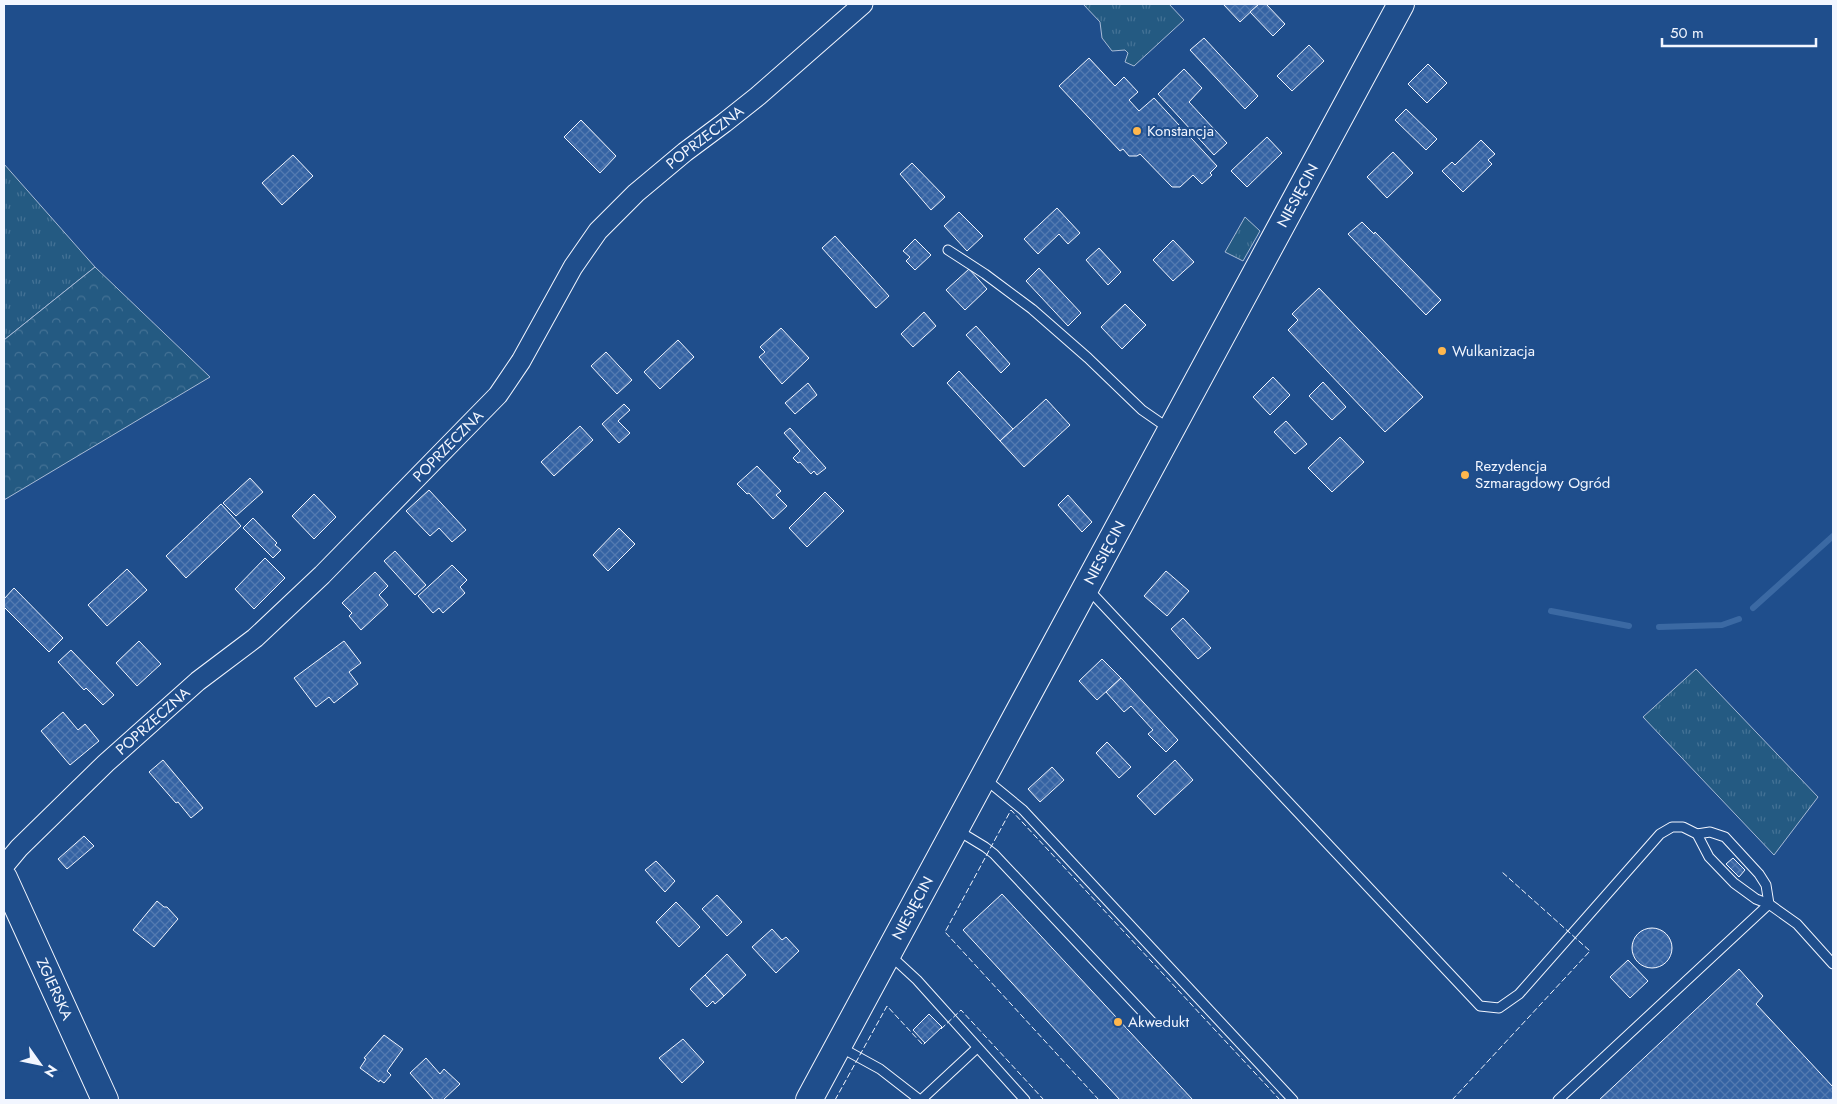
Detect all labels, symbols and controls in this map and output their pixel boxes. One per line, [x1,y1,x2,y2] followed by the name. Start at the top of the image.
[1662,15,1816,47] scale bar
[1670,22,1704,44] text: 50 m
[661,100,749,174] street label: POPRZECZNA
[1147,120,1214,142] place label: Konstancja
[1131,125,1143,137] marker: Konstancja
[1271,160,1324,231] street label: NIESIĘCIN
[1452,340,1535,362] place label: Wulkanizacja
[1436,345,1448,357] marker: Wulkanizacja
[408,405,489,487] street label: POPRZECZNA
[1475,455,1610,494] place label: Rezydencja Szmaragdowy Ogród
[1459,469,1471,481] marker: Rezydencja Szmaragdowy Ogród
[1078,517,1131,588] street label: NIESIĘCIN
[111,682,195,760] street label: POPRZECZNA
[886,872,939,944] street label: NIESIĘCIN
[31,954,78,1024] street label: ZGIERSKA
[1128,1011,1189,1033] place label: Akwedukt
[1112,1016,1124,1028] marker: Akwedukt
[15,1039,65,1089] north arrow
[39,1061,62,1081] text: N

